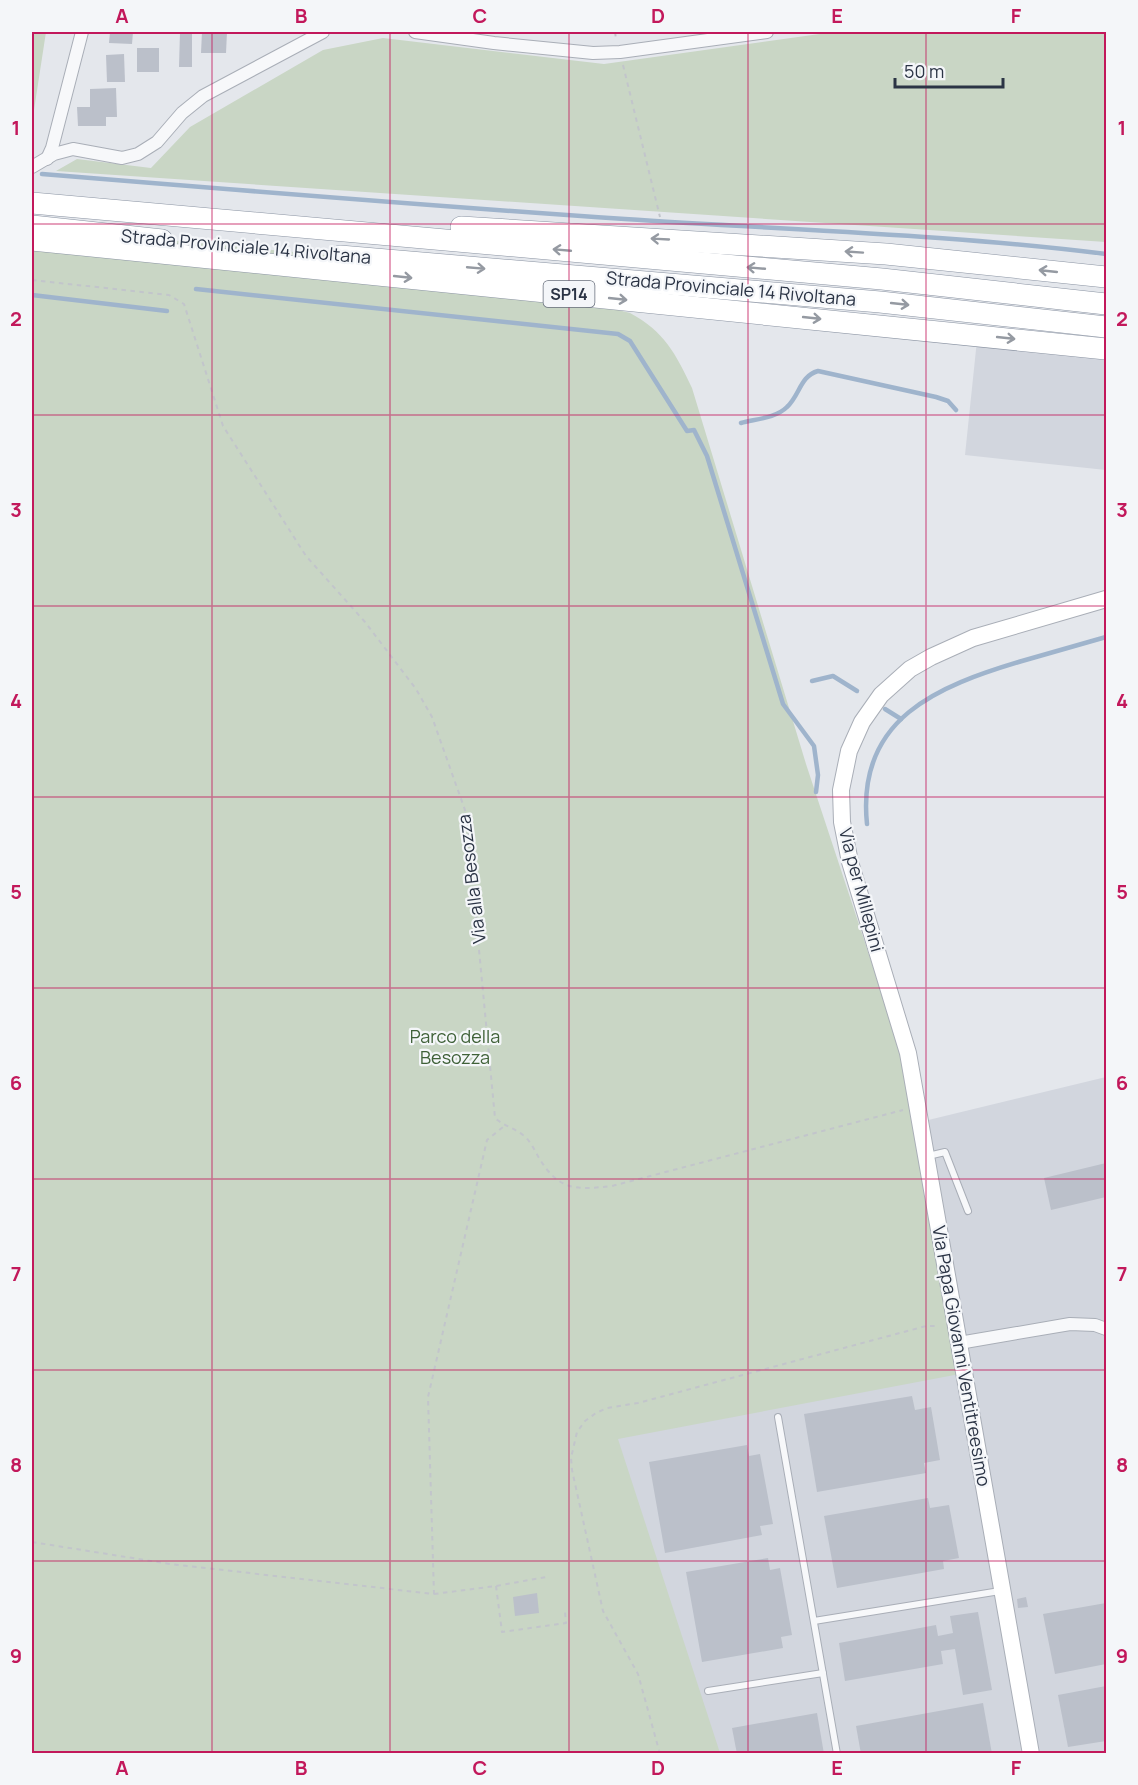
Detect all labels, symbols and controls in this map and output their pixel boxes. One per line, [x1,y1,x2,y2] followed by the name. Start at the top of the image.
[115,2,129,29] text: A
[295,2,308,29] text: B
[473,2,487,29] text: C
[651,2,665,29] text: D
[831,2,843,29] text: E
[1011,2,1022,29] text: F
[895,51,1003,89] scale bar
[904,59,944,83] text: 50 m
[12,114,20,141] text: 1
[1118,114,1126,141] text: 1
[120,223,372,269] street label: Strada Provinciale 14 Rivoltana
[650,234,670,245] one-way arrow
[552,244,572,255] one-way arrow
[845,246,865,257] one-way arrow
[466,262,486,273] one-way arrow
[746,262,766,273] one-way arrow
[605,265,857,311] street label: Strada Provinciale 14 Rivoltana
[1039,265,1059,276] one-way arrow
[393,272,413,283] one-way arrow
[544,281,594,307] road number: SP14
[608,294,627,305] one-way arrow
[890,299,910,310] one-way arrow
[10,305,22,332] text: 2
[1116,305,1128,332] text: 2
[802,313,821,324] one-way arrow
[996,333,1015,344] one-way arrow
[10,496,22,523] text: 3
[1116,496,1128,523] text: 3
[10,687,22,714] text: 4
[1116,687,1128,714] text: 4
[451,813,491,945] street label: Via alla Besozza
[834,825,890,954] street label: Via per Millepini
[10,878,22,905] text: 5
[1116,878,1128,905] text: 5
[410,1024,500,1069] park label: Parco della Besozza
[10,1069,22,1096] text: 6
[1116,1069,1128,1096] text: 6
[927,1224,997,1488] street label: Via Papa Giovanni Ventitreesimo
[11,1260,21,1287] text: 7
[1117,1260,1127,1287] text: 7
[10,1451,22,1478] text: 8
[1116,1451,1128,1478] text: 8
[10,1642,22,1669] text: 9
[1116,1642,1128,1669] text: 9
[115,1754,129,1781] text: A
[295,1754,308,1781] text: B
[473,1754,487,1781] text: C
[651,1754,665,1781] text: D
[831,1754,843,1781] text: E
[1011,1754,1022,1781] text: F

